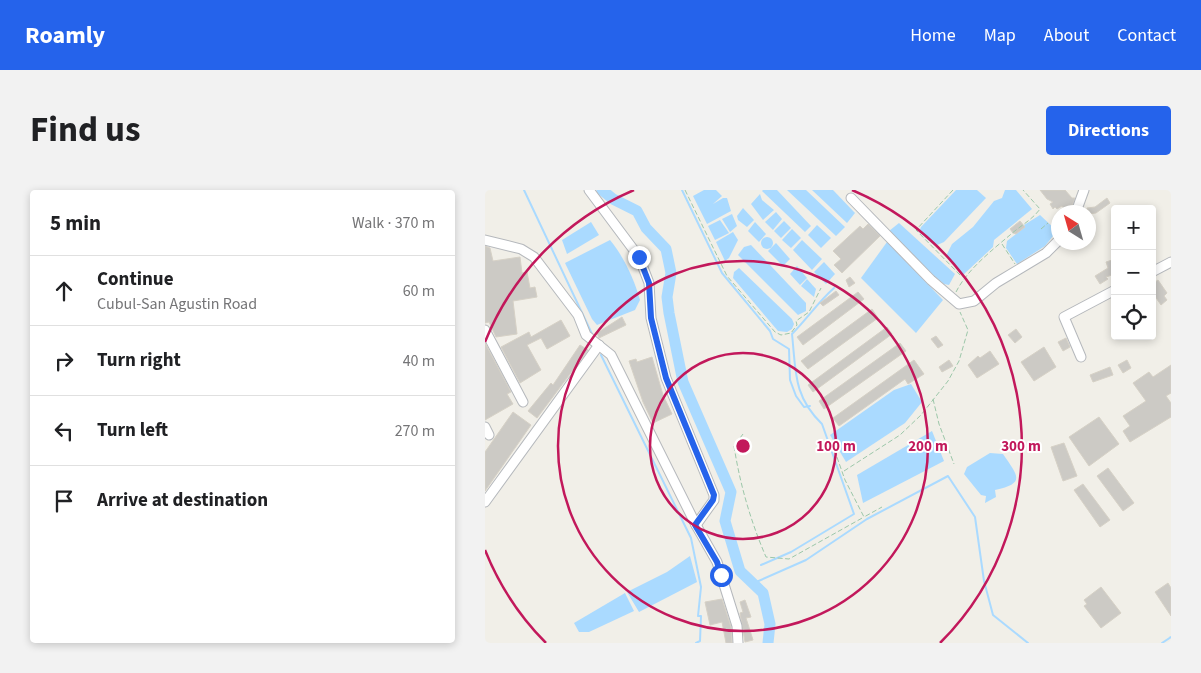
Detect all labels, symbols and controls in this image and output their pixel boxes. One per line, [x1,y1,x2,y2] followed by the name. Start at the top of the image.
[25,18,105,53] text: Roamly
[910,23,956,48] text: Home
[984,23,1016,48] text: Map
[1044,23,1089,48] text: About
[1117,23,1176,48] text: Contact
[30,105,140,155] text: Find us
[1046,106,1171,155] button: Directions
[1051,205,1096,250] north arrow
[1111,205,1156,340] map controls
[1111,205,1156,250] button: +
[50,208,101,238] text: 5 min
[352,212,435,234] text: Walk · 370 m
[628,246,651,269] route end
[1111,250,1156,295] button: −
[97,266,174,293] text: Continue
[50,277,78,305] icon: ahead
[403,280,435,302] text: 60 m
[97,293,257,315] text: Cubul-San Agustin Road
[1111,295,1156,340] button: locate
[50,347,78,375] icon: right
[97,347,181,374] text: Turn right
[403,350,435,372] text: 40 m
[50,417,78,445] icon: left
[97,417,168,444] text: Turn left
[395,420,435,442] text: 270 m
[816,436,856,457] text: 100 m
[908,436,948,457] text: 200 m
[1001,436,1041,457] text: 300 m
[734,437,752,455] centre of rings
[50,487,78,515] icon: arrive
[97,487,268,514] text: Arrive at destination
[710,564,733,587] route start

